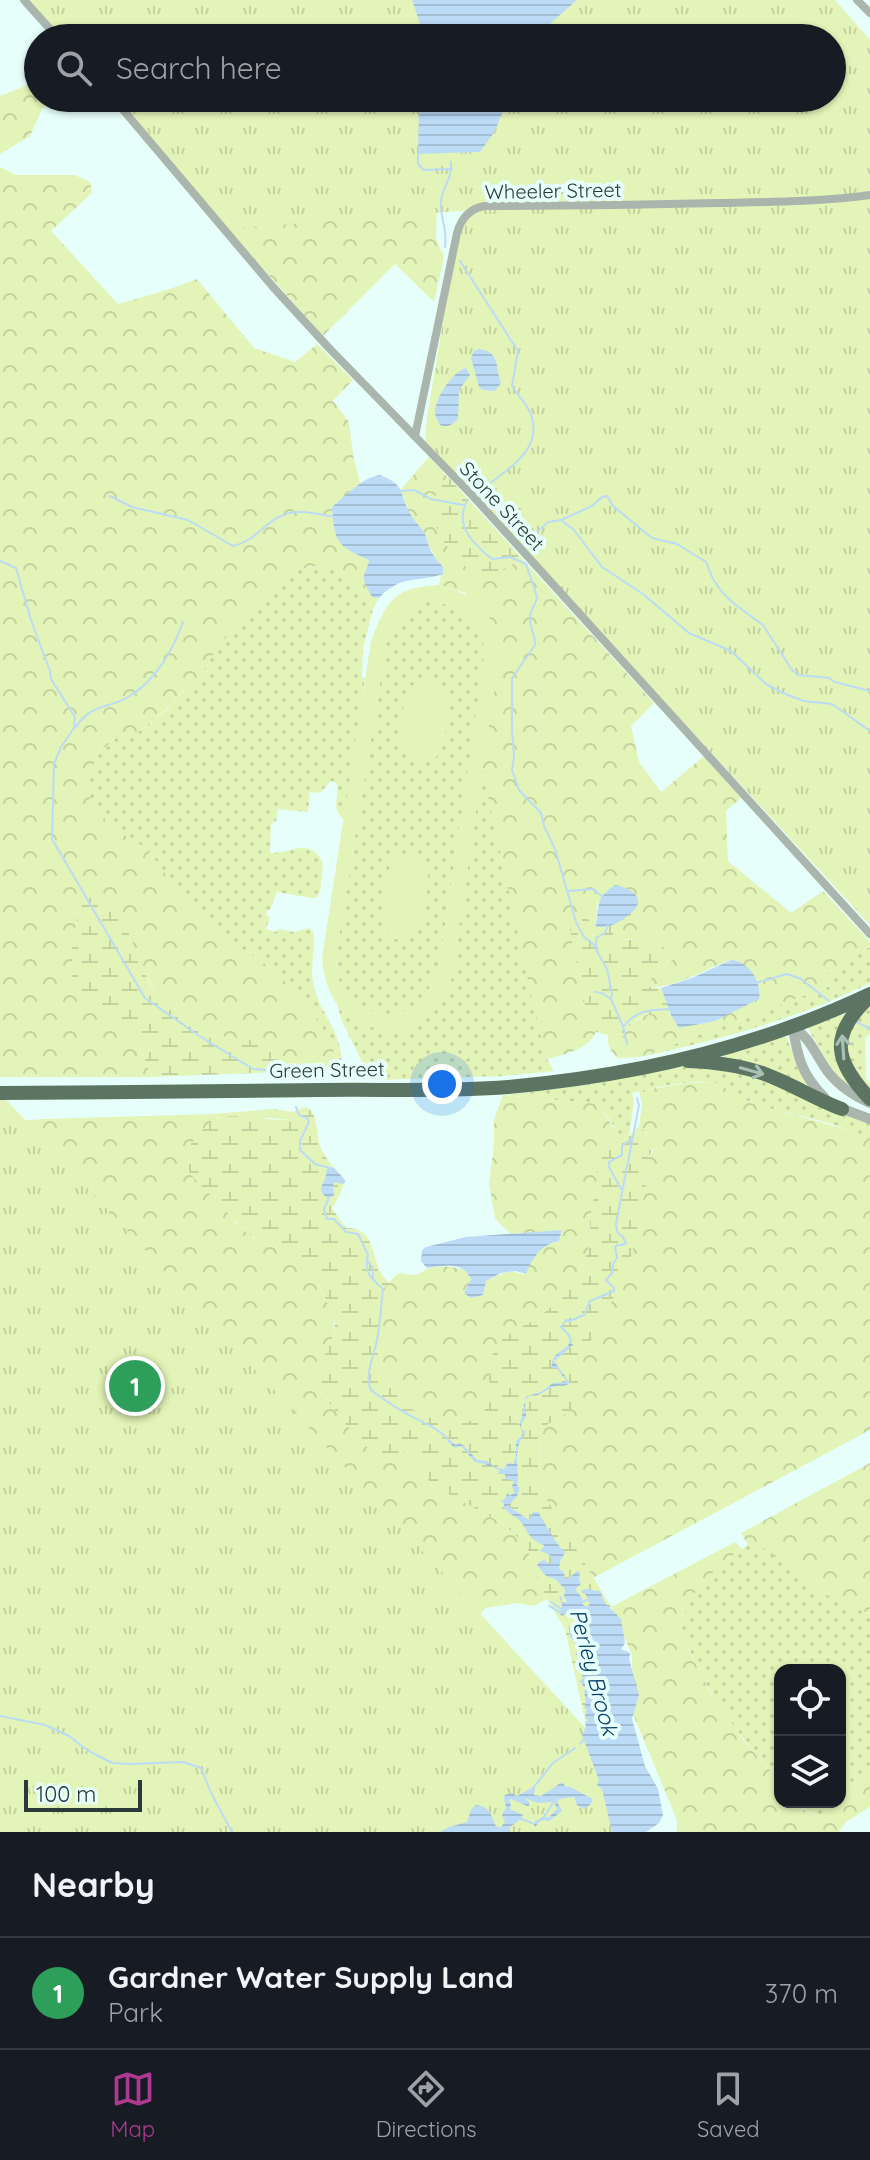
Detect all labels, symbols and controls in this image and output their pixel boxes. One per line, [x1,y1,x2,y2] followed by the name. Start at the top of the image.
[24,24,846,112] search box
[52,46,96,90] icon: search
[116,49,282,87] text: Search here
[484,177,622,204] street label: Wheeler Street
[455,456,550,556] street label: Stone Street
[835,1034,850,1061] one-way arrow
[269,1056,385,1083] street label: Green Street
[422,1064,462,1104] your location
[739,1064,765,1079] one-way arrow
[109,1356,161,1416] pin: 1
[564,1606,625,1741] water label: Perley Brook
[774,1664,846,1808] map controls
[774,1664,846,1736] button: locate
[774,1736,846,1808] button: layers
[24,1776,142,1812] scale bar
[36,1780,96,1808] text: 100 m
[32,1863,155,1906] text: Nearby
[108,1958,514,1996] text: Gardner Water Supply Land
[53,1977,63,2010] text: 1
[765,1977,838,2010] text: 370 m
[108,1996,163,2029] text: Park
[110,2067,155,2143] tab: Map
[376,2067,476,2143] tab: Directions
[697,2067,760,2143] tab: Saved

